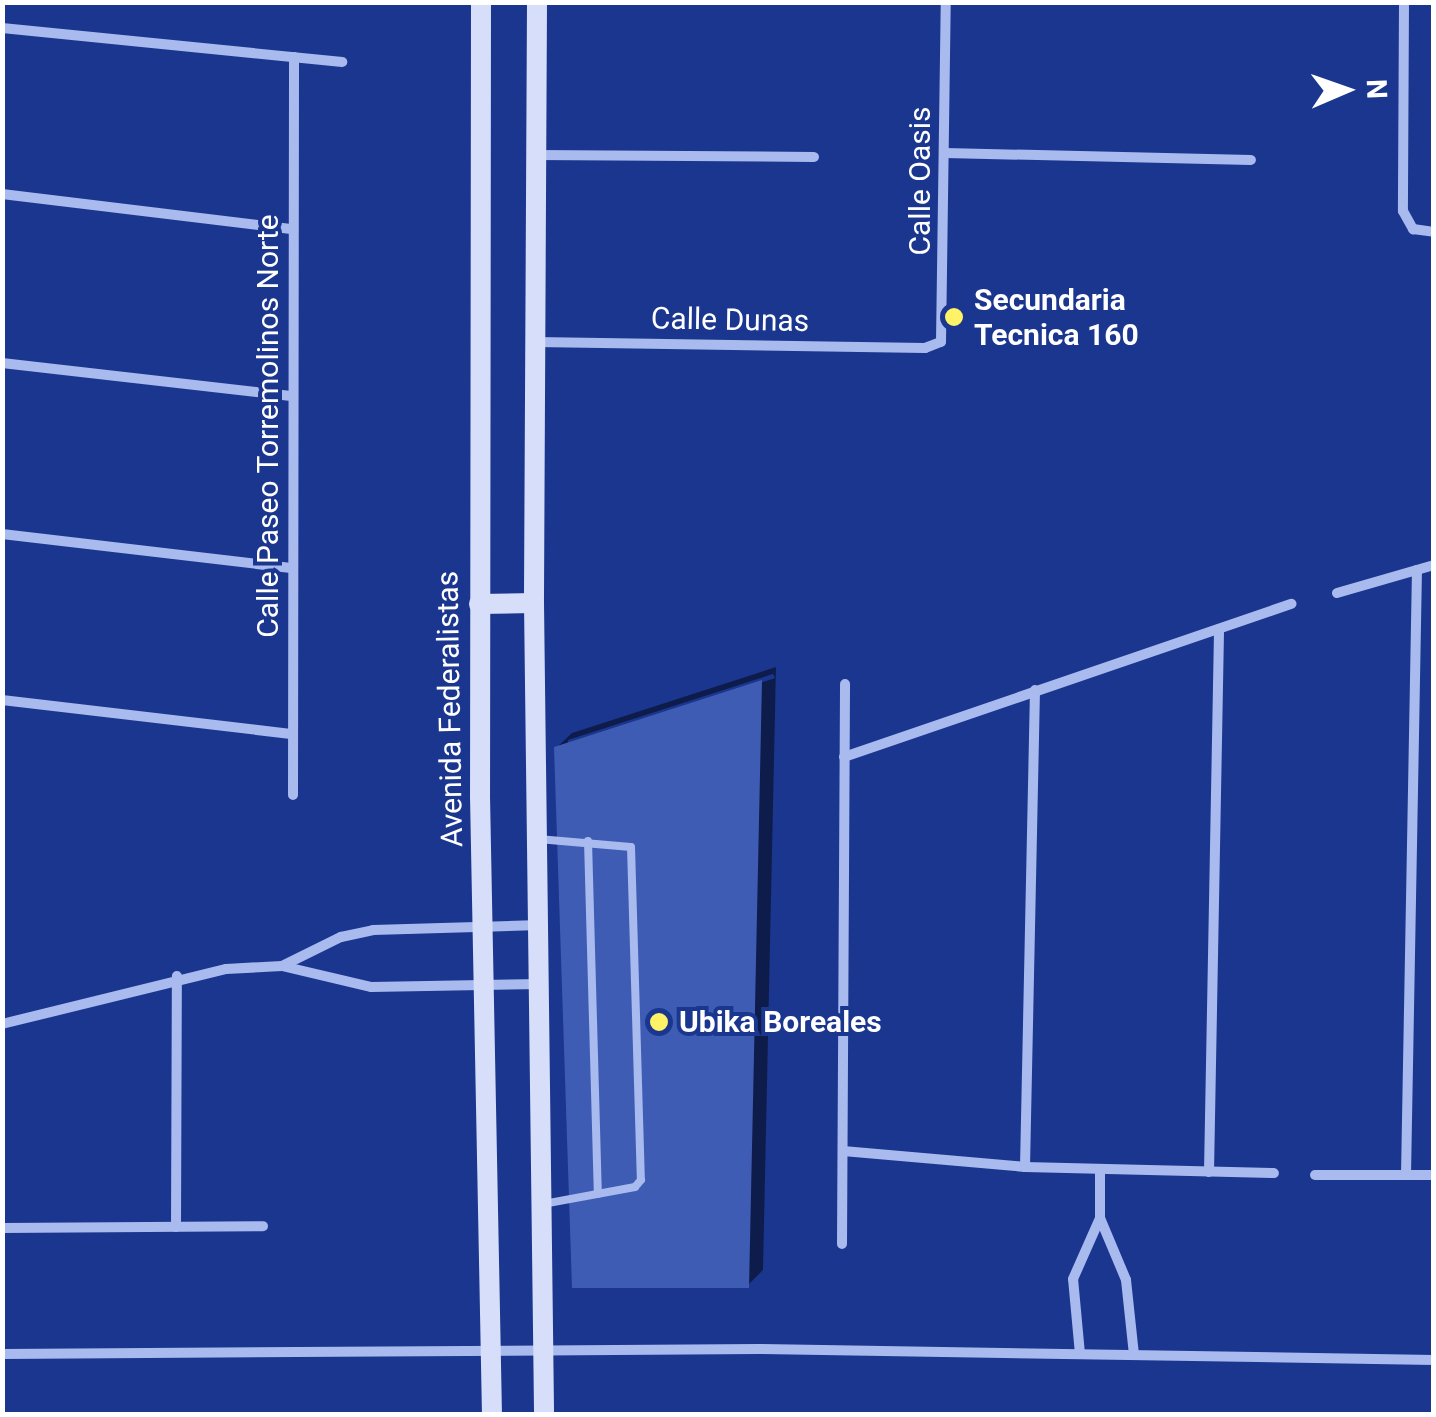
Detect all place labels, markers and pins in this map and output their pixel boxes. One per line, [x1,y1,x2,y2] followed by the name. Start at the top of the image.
[974,282,1139,352] place label: Secundaria Tecnica 160
[943,306,965,328] marker: Secundaria Tecnica 160
[679,1004,882,1040] place label: Ubika Boreales
[648,1011,670,1033] marker: Ubika Boreales

